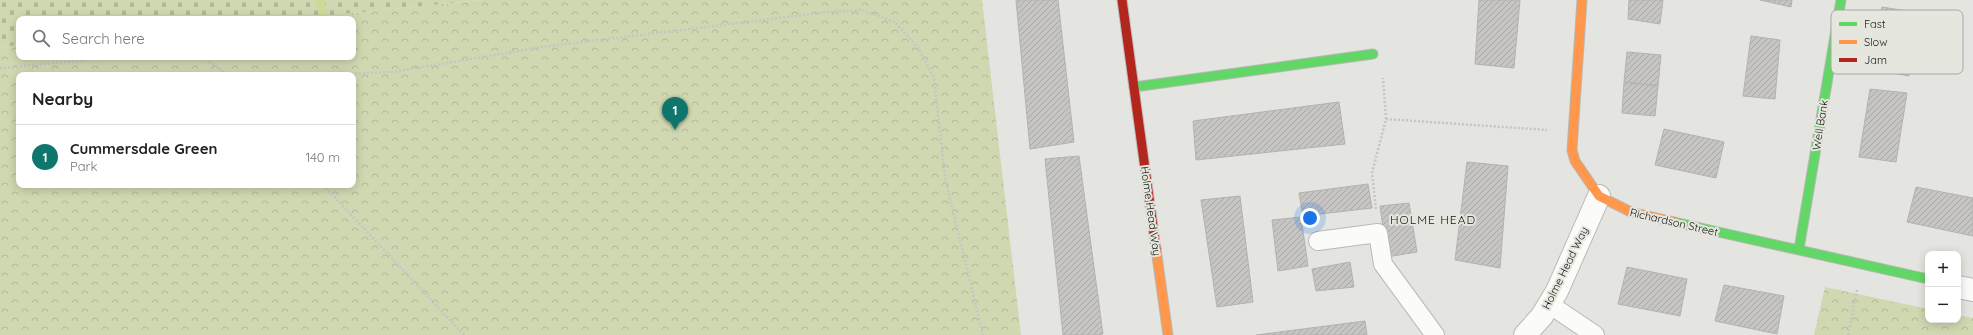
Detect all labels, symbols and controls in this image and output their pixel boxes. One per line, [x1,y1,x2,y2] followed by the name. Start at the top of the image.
[1831,10,1963,74] legend
[16,16,356,60] search box
[1864,17,1886,31] text: Fast
[30,27,52,49] icon: search
[62,29,145,48] text: Search here
[1864,35,1888,49] text: Slow
[1864,53,1887,67] text: Jam
[32,88,93,109] text: Nearby
[662,97,688,130] pin: 1
[1809,99,1831,151] street label: Well Bank
[70,139,218,158] text: Cummersdale Green
[42,149,48,165] text: 1
[305,149,340,165] text: 140 m
[70,158,98,174] text: Park
[1138,165,1164,257] street label: Holme Head Way
[1628,205,1720,239] street label: Richardson Street
[1300,208,1320,228] your location
[1390,212,1476,227] district label: HOLME HEAD
[1539,224,1591,312] street label: Holme Head Way
[1925,251,1961,323] map controls
[1925,251,1961,287] button: +
[1925,287,1961,323] button: −

